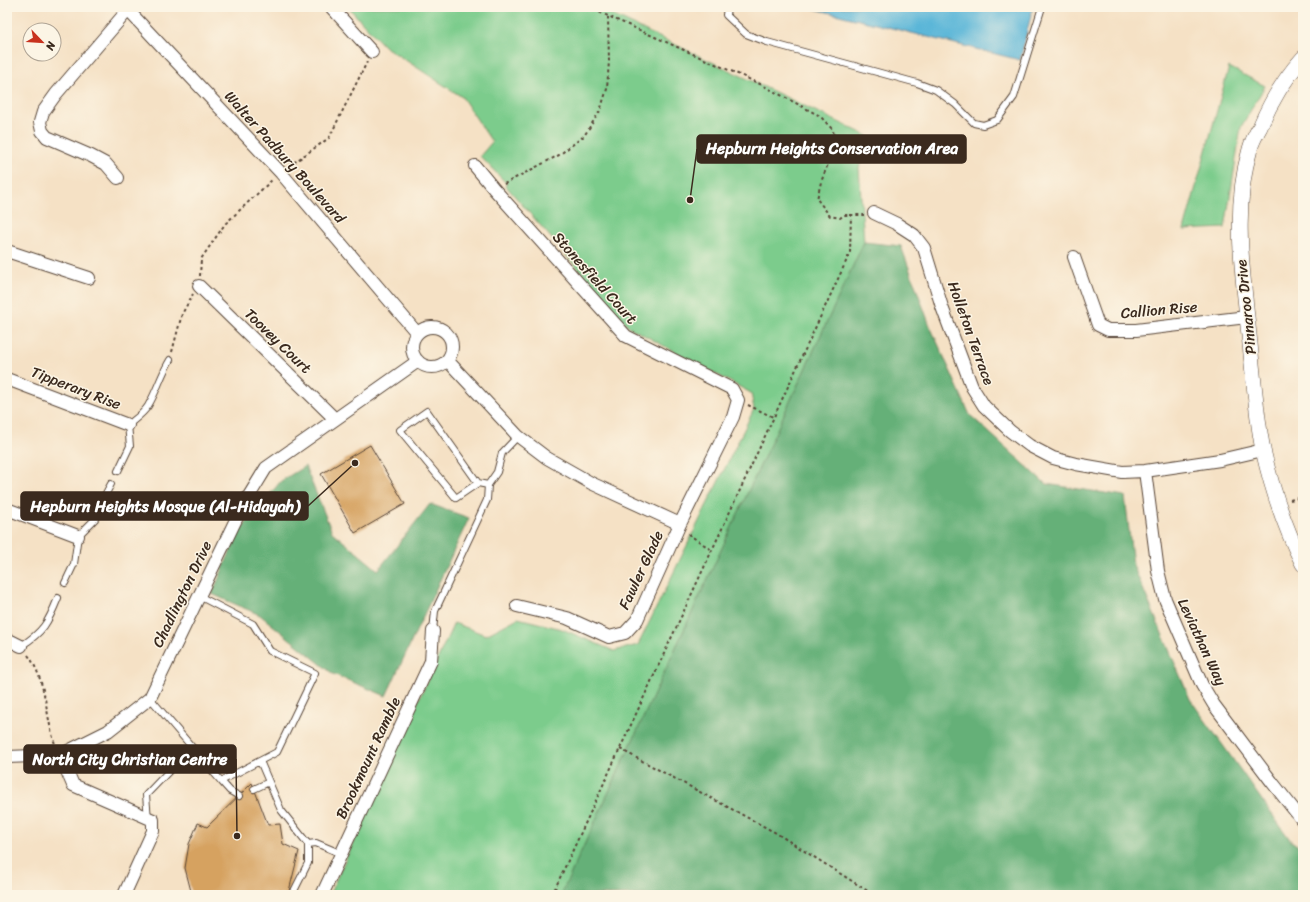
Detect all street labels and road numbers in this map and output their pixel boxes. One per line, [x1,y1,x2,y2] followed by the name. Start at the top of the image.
[218,84,353,230] street label: Walter Padbury Boulevard
[546,226,644,331] street label: Stonesfield Court
[1228,258,1264,356] street label: Pinnaroo Drive
[940,277,1002,389] street label: Holleton Terrace
[1120,294,1199,326] street label: Callion Rise
[238,302,318,380] street label: Toovey Court
[27,359,125,417] street label: Tipperary Rise
[611,526,671,614] street label: Fawler Glade
[145,536,219,652] street label: Chadlington Drive
[1170,594,1234,690] street label: Leviathan Way
[328,693,408,823] street label: Brookmount Ramble

